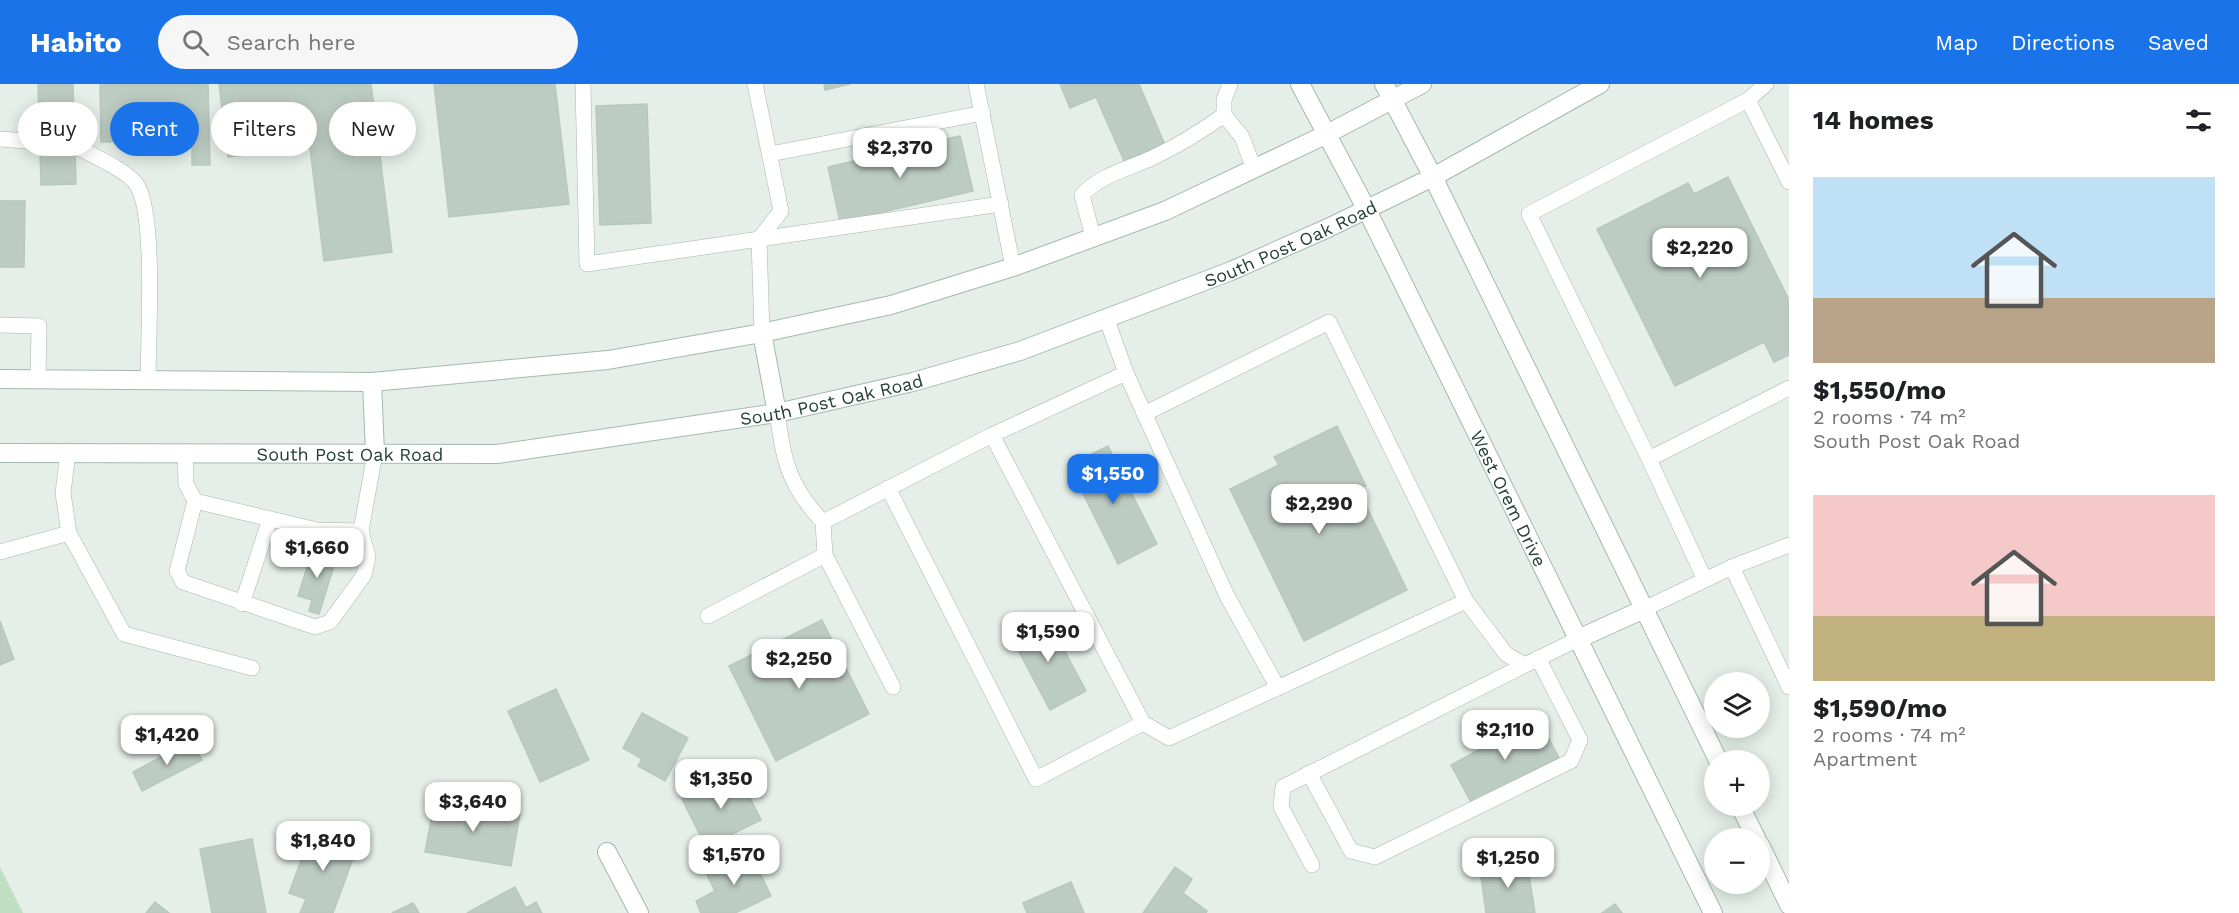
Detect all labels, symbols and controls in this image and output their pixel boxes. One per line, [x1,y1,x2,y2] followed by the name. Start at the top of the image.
[158,15,578,69] search box
[30,26,122,59] text: Habito
[179,26,212,59] icon: search
[227,30,356,55] text: Search here
[1935,30,1978,55] text: Map
[2011,30,2115,55] text: Directions
[2148,30,2209,55] text: Saved
[18,102,98,156] chip: Buy
[110,102,199,156] chip: Rent
[211,102,317,156] chip: Filters
[329,102,416,156] chip: New
[2182,104,2215,137] icon: filters
[1813,105,1934,135] text: 14 homes
[851,128,949,179] pin: $2,370
[867,135,933,159] text: $2,370
[1201,196,1380,291] street label: South Post Oak Road
[1960,216,2068,324] icon: home
[1651,228,1749,279] pin: $2,220
[1666,235,1734,259] text: $2,220
[739,369,925,429] street label: South Post Oak Road
[1813,375,1946,405] text: $1,550/mo
[1813,405,1966,429] text: 2 rooms · 74 m²
[1467,427,1551,570] street label: West Orem Drive
[1813,429,2020,453] text: South Post Oak Road
[257,443,443,464] street label: South Post Oak Road
[1064,454,1162,505] pin: $1,550
[1081,461,1145,485] text: $1,550
[1270,484,1368,535] pin: $2,290
[1285,491,1353,515] text: $2,290
[268,528,366,579] pin: $1,660
[1960,534,2068,642] icon: home
[285,535,349,559] text: $1,660
[999,612,1097,663] pin: $1,590
[1016,619,1080,643] text: $1,590
[750,639,848,690] pin: $2,250
[766,646,833,670] text: $2,250
[1704,672,1770,894] map controls
[1704,672,1770,738] button: layers
[1813,693,1947,723] text: $1,590/mo
[1456,710,1554,761] pin: $2,110
[118,715,216,766] pin: $1,420
[1476,717,1534,741] text: $2,110
[135,722,199,746] text: $1,420
[1813,723,1966,747] text: 2 rooms · 74 m²
[1813,747,1917,771] text: Apartment
[1704,750,1770,816] button: +
[672,759,770,810] pin: $1,350
[689,766,753,790] text: $1,350
[424,782,522,833] pin: $3,640
[439,789,507,813] text: $3,640
[274,821,372,872] pin: $1,840
[290,828,356,852] text: $1,840
[1704,828,1770,894] button: −
[685,835,783,886] pin: $1,570
[1459,838,1557,889] pin: $1,250
[703,842,765,866] text: $1,570
[1476,845,1540,869] text: $1,250

